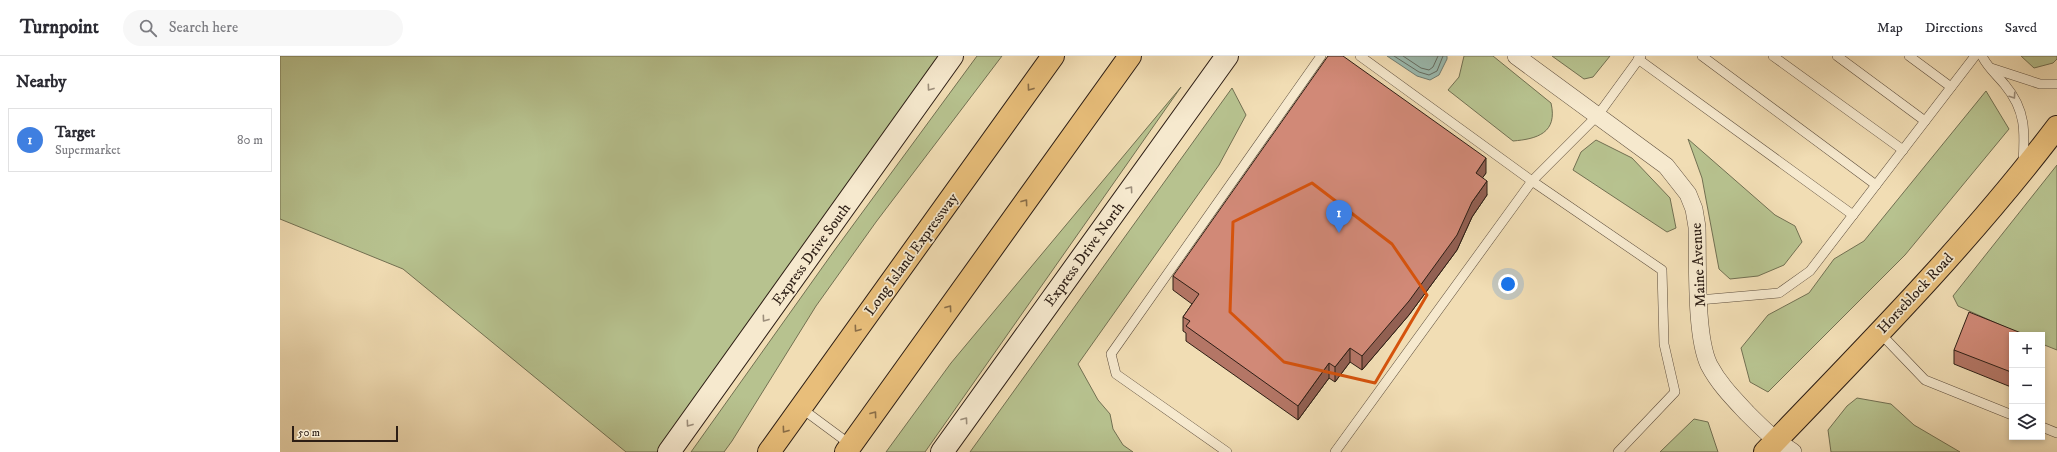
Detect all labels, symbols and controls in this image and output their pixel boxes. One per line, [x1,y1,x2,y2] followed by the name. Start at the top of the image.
[123,10,403,46] search box
[20,16,99,39] text: Turnpoint
[137,17,159,39] icon: search
[169,18,238,37] text: Search here
[1877,19,1903,37] text: Map
[1925,19,1983,37] text: Directions
[2005,19,2037,37] text: Saved
[16,71,66,93] text: Nearby
[928,83,935,90] one-way arrow
[1028,83,1035,90] one-way arrow
[2008,92,2016,99] one-way arrow
[55,123,95,142] text: Target
[28,132,32,148] text: 1
[237,132,263,148] text: 80 m
[55,142,121,158] text: Supermarket
[1126,187,1133,194] one-way arrow
[860,188,963,319] street label: Long Island Expressway
[1040,198,1129,310] street label: Express Drive North
[768,199,855,309] street label: Express Drive South
[1020,199,1028,206] one-way arrow
[1326,200,1352,233] pin: 1
[1687,222,1710,308] street label: Maine Avenue
[1873,249,1958,338] street label: Horseblock Road
[1498,274,1518,294] your location
[944,305,952,312] one-way arrow
[762,315,770,322] one-way arrow
[854,325,862,332] one-way arrow
[2009,332,2045,440] map controls
[2009,332,2045,368] button: +
[2009,368,2045,404] button: −
[2009,404,2045,440] button: layers
[869,411,876,418] one-way arrow
[960,418,967,425] one-way arrow
[687,420,694,427] one-way arrow
[292,424,398,443] scale bar
[783,425,790,432] one-way arrow
[298,426,320,440] text: 50 m

